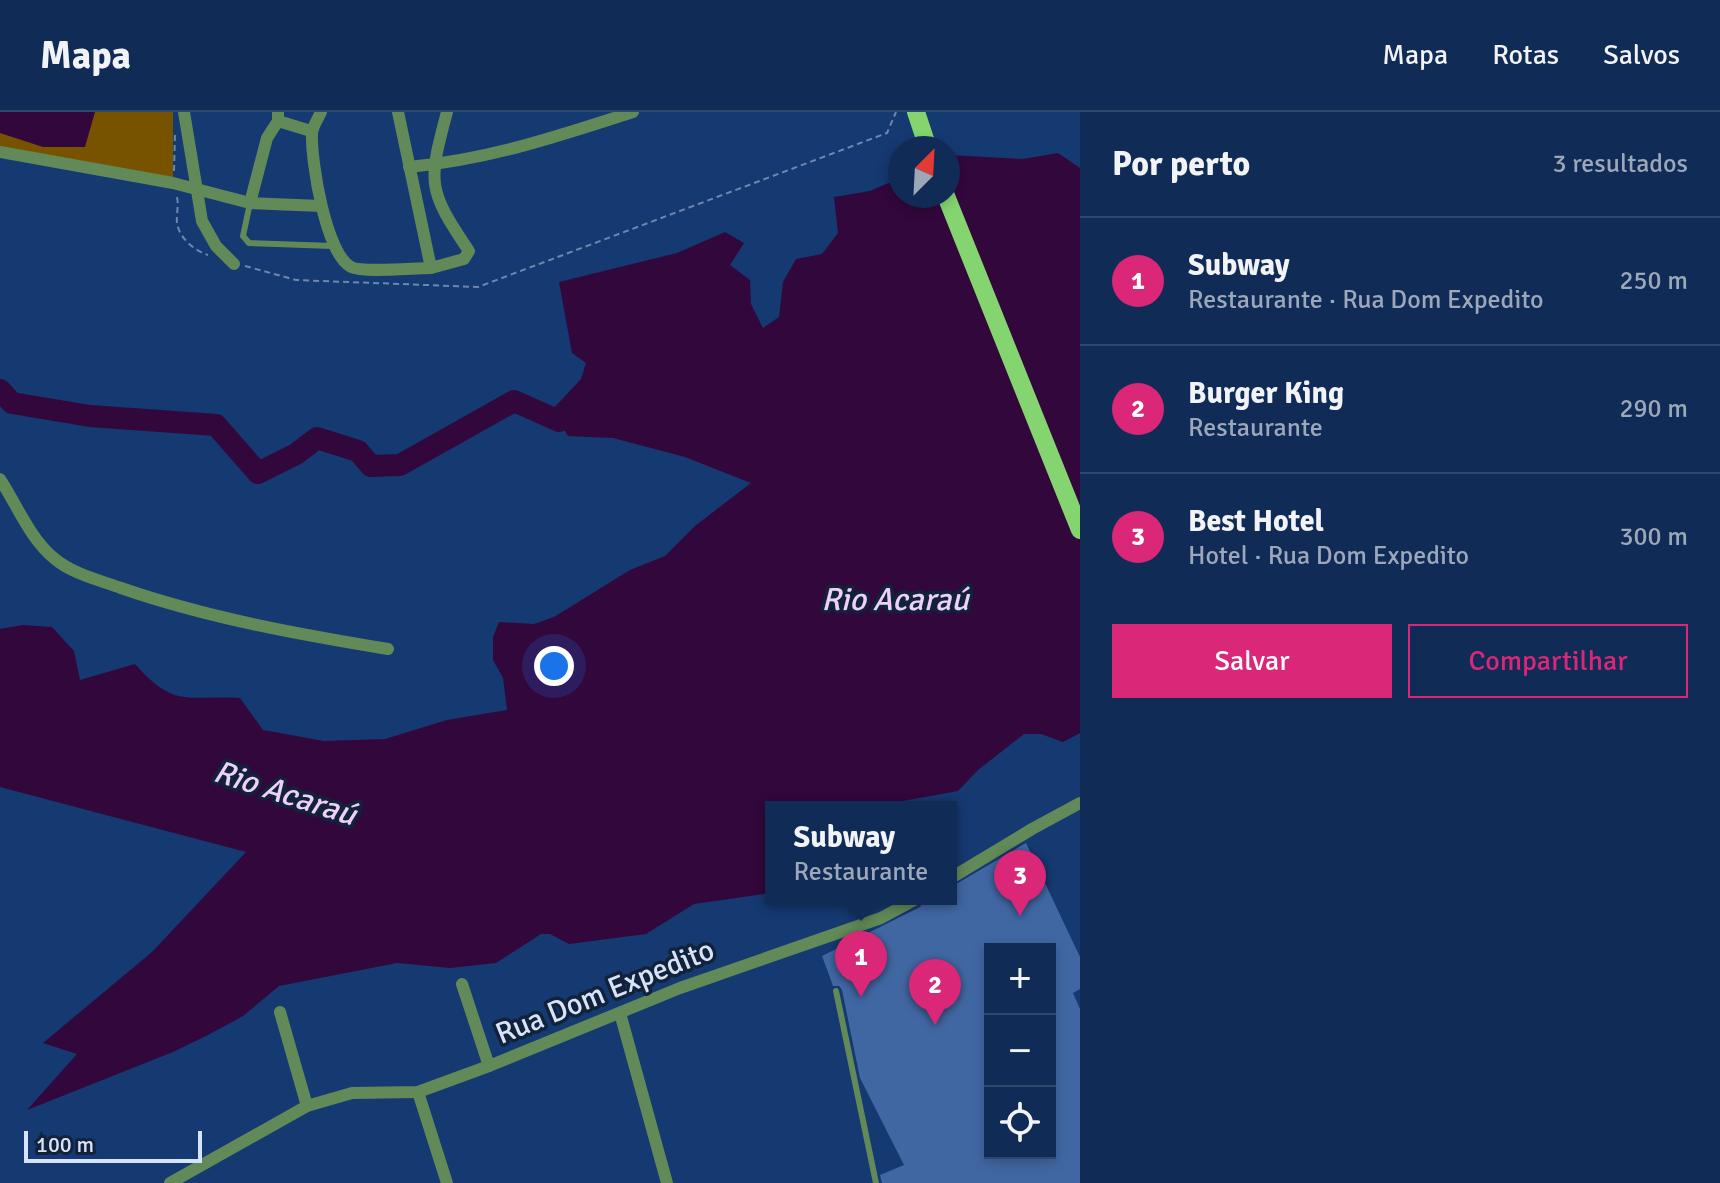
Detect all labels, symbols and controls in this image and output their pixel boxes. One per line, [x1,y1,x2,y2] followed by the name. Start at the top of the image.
[40,32,131,79] text: Mapa
[1382,38,1448,72] text: Mapa
[1492,38,1559,72] text: Rotas
[1603,38,1680,72] text: Salvos
[888,136,960,208] north arrow
[1112,143,1250,185] text: Por perto
[1552,148,1688,180] text: 3 resultados
[1188,247,1290,284] text: Subway
[1131,265,1145,297] text: 1
[1619,265,1688,297] text: 250 m
[1188,284,1544,316] text: Restaurante · Rua Dom Expedito
[1188,375,1344,412] text: Burger King
[1131,393,1145,425] text: 2
[1619,393,1688,425] text: 290 m
[1188,412,1323,444] text: Restaurante
[1188,503,1324,540] text: Best Hotel
[1131,521,1145,553] text: 3
[1619,521,1688,553] text: 300 m
[1188,540,1469,572] text: Hotel · Rua Dom Expedito
[821,580,970,619] water label: Rio Acaraú
[1112,624,1392,698] button: Salvar
[1408,624,1688,698] button: Compartilhar
[534,646,574,686] your location
[209,752,363,835] water label: Rio Acaraú
[765,801,957,905] popup
[794,819,895,856] text: Subway
[994,850,1046,916] pin: 3
[794,856,928,888] text: Restaurante
[490,931,720,1053] street label: Rua Dom Expedito
[835,931,887,997] pin: 1
[984,943,1056,1159] map controls
[984,943,1056,1015] button: +
[909,959,961,1025] pin: 2
[984,1015,1056,1087] button: −
[984,1087,1056,1159] button: locate
[24,1127,202,1163] scale bar
[36,1131,94,1158] text: 100 m

